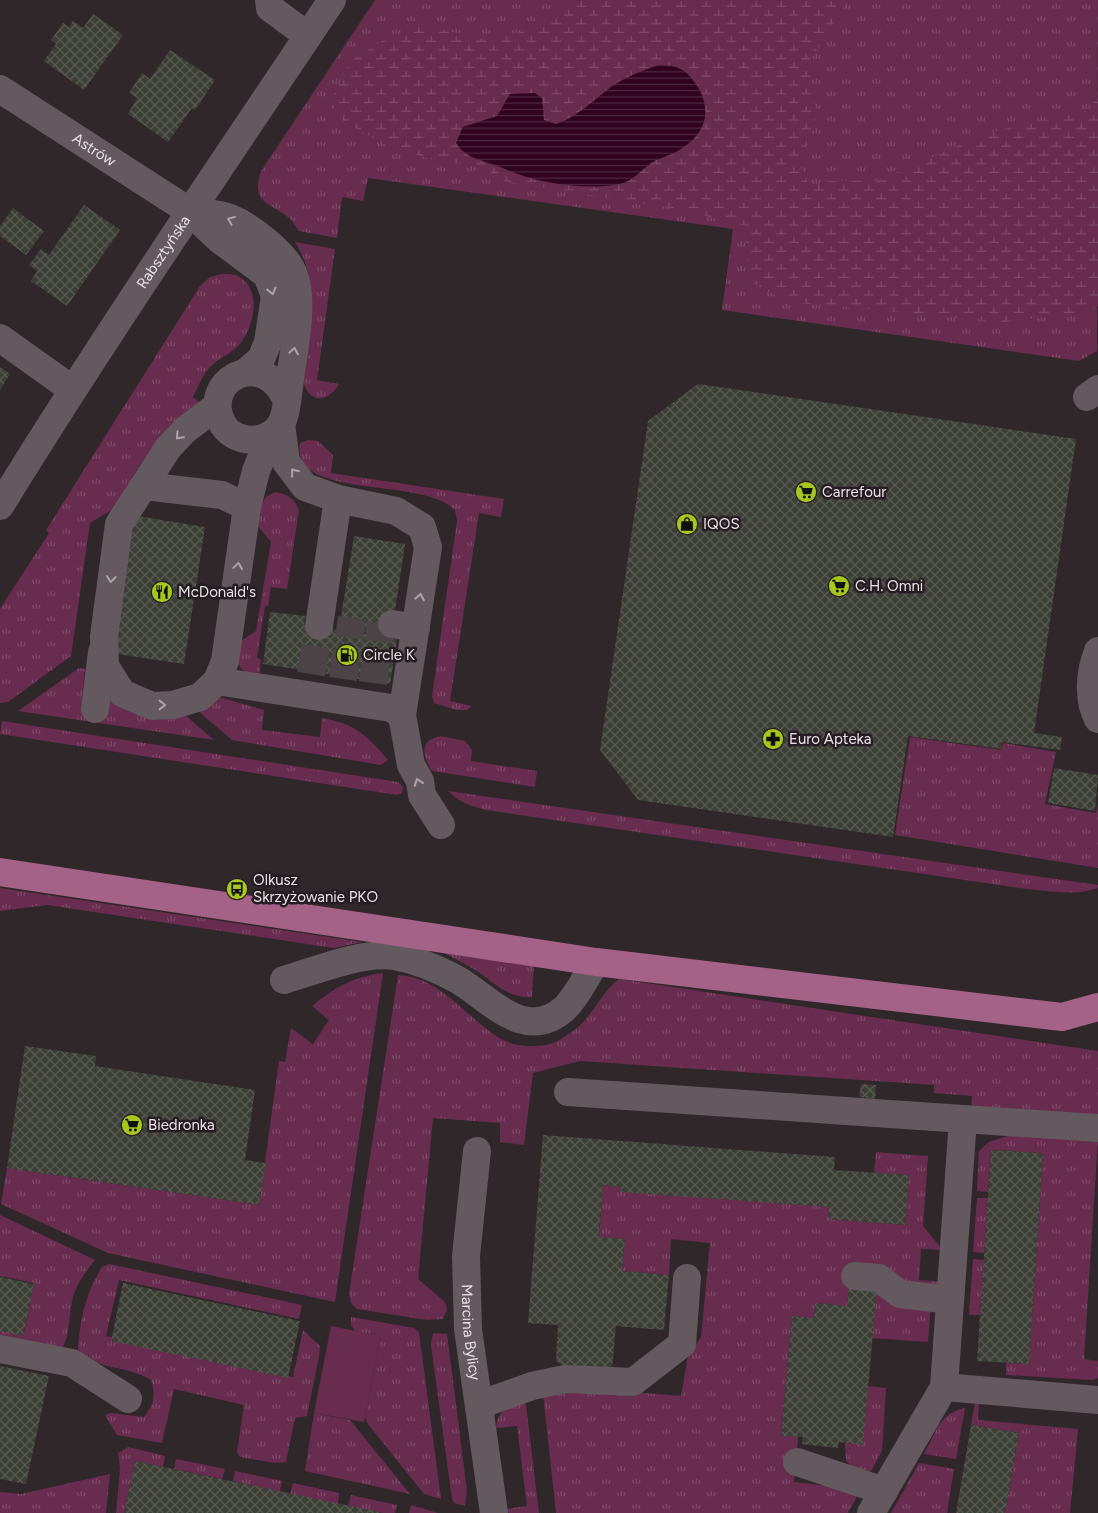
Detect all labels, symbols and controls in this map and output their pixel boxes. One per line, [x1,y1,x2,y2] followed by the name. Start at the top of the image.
[69,129,119,170] street label: Astrów
[133,212,194,292] street label: Rabsztyńska
[227,216,236,226] one-way arrow
[266,287,277,296] one-way arrow
[288,347,298,356] one-way arrow
[176,431,185,440] one-way arrow
[291,468,300,478] one-way arrow
[794,480,818,504] supermarket icon: Carrefour
[822,483,886,501] place label: Carrefour
[675,512,699,536] shop icon: IQOS
[703,515,740,533] place label: IQOS
[232,561,243,569] one-way arrow
[827,574,851,598] supermarket icon: C.H. Omni
[106,575,117,583] one-way arrow
[855,577,923,595] place label: C.H. Omni
[150,580,174,604] restaurant icon: McDonald's
[178,583,256,601] place label: McDonald's
[415,593,425,602] one-way arrow
[335,643,359,667] fuel station icon: Circle K
[363,646,416,664] place label: Circle K
[159,700,167,711] one-way arrow
[761,727,785,751] pharmacy icon: Euro Apteka
[789,730,871,748] place label: Euro Apteka
[414,778,424,787] one-way arrow
[253,871,378,906] place label: Olkusz Skrzyżowanie PKO
[225,877,249,901] bus stop icon: Olkusz Skrzyżowanie PKO
[120,1113,144,1137] supermarket icon: Biedronka
[148,1116,215,1134] place label: Biedronka
[458,1284,484,1381] street label: Marcina Bylicy

